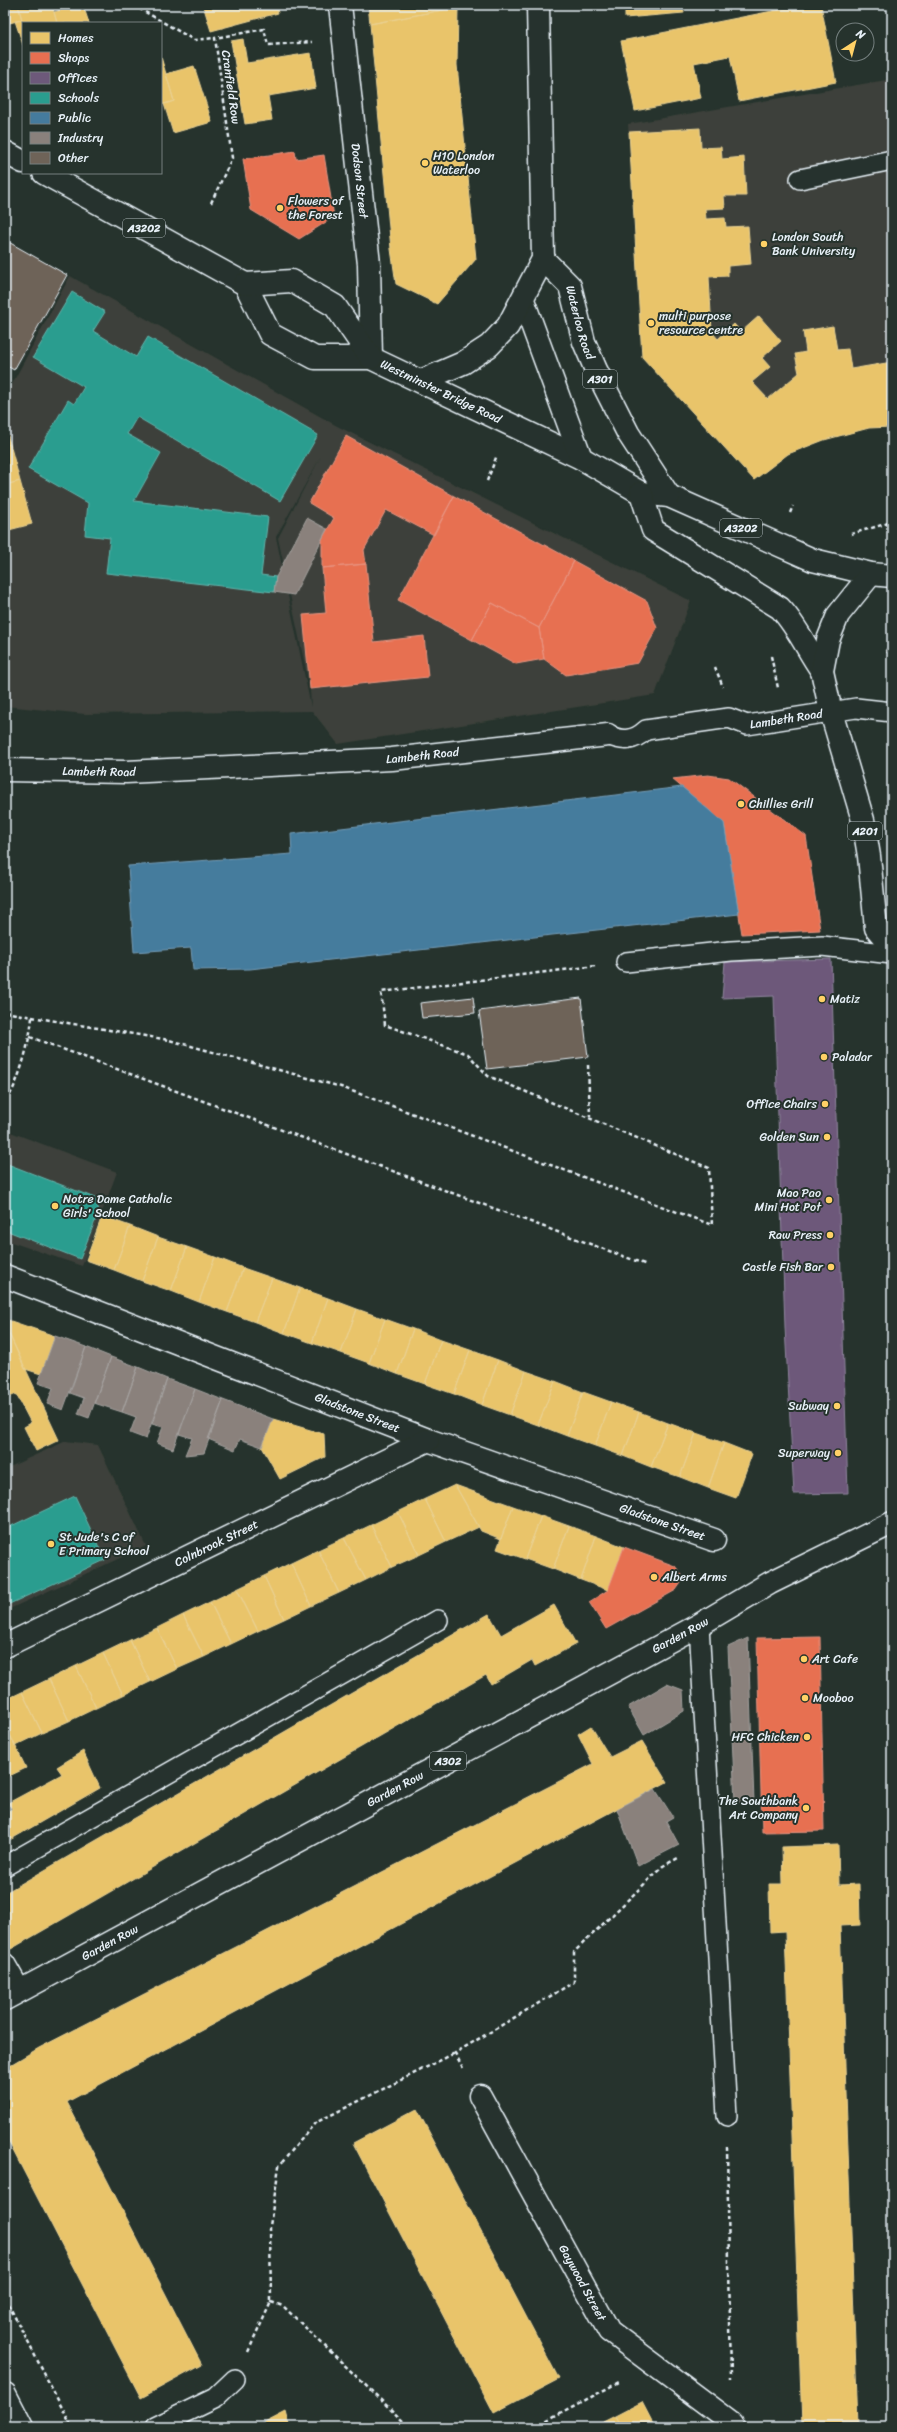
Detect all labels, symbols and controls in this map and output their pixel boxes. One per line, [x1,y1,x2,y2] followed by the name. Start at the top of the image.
[22,22,162,174] legend
[835,22,875,62] north arrow
[851,24,870,44] text: N
[58,27,94,49] text: Homes
[58,47,89,69] text: Shops
[215,49,247,126] street label: Cranfield Row
[58,67,98,89] text: Offices
[58,87,99,109] text: Schools
[58,107,91,129] text: Public
[57,127,104,149] text: Industry
[345,142,375,221] street label: Dodson Street
[433,145,495,181] place label: H10 London Waterloo
[58,147,89,169] text: Other
[420,158,430,168] marker: H10 London Waterloo
[288,190,345,226] place label: Flowers of the Forest
[275,203,285,213] marker: Flowers of the Forest
[123,219,165,237] road number: A3202
[772,226,856,262] place label: London South Bank University
[759,239,769,249] marker: London South Bank University
[559,283,602,365] street label: Waterloo Road
[659,305,743,341] place label: multi purpose resource centre
[646,318,656,328] marker: multi purpose resource centre
[376,353,506,430] street label: Westminster Bridge Road
[583,370,617,388] road number: A301
[720,519,762,537] road number: A3202
[748,702,825,735] street label: Lambeth Road
[386,741,461,770] street label: Lambeth Road
[62,760,137,783] street label: Lambeth Road
[749,793,814,815] place label: Chillies Grill
[736,799,746,809] marker: Chillies Grill
[848,822,882,840] road number: A201
[830,988,860,1010] place label: Matiz
[817,994,827,1004] marker: Matiz
[832,1046,873,1068] place label: Paladar
[819,1052,829,1062] marker: Paladar
[746,1093,817,1115] place label: Office Chairs
[820,1099,830,1109] marker: Office Chairs
[759,1126,820,1148] place label: Golden Sun
[822,1132,832,1142] marker: Golden Sun
[754,1182,822,1218] place label: Mao Pao Mini Hot Pot
[63,1188,172,1224] place label: Notre Dame Catholic Girls' School
[824,1195,834,1205] marker: Mao Pao Mini Hot Pot
[50,1201,60,1211] marker: Notre Dame Catholic Girls' School
[769,1224,822,1246] place label: Raw Press
[825,1230,835,1240] marker: Raw Press
[743,1256,824,1278] place label: Castle Fish Bar
[826,1262,836,1272] marker: Castle Fish Bar
[312,1386,403,1439] street label: Gladstone Street
[788,1395,830,1417] place label: Subway
[832,1401,842,1411] marker: Subway
[778,1442,831,1464] place label: Superway
[833,1448,843,1458] marker: Superway
[616,1497,708,1547] street label: Gladstone Street
[170,1513,262,1573] street label: Colnbrook Street
[59,1526,150,1562] place label: St Jude's C of E Primary School
[46,1539,56,1549] marker: St Jude's C of E Primary School
[661,1566,727,1588] place label: Albert Arms
[649,1572,659,1582] marker: Albert Arms
[648,1610,714,1660] street label: Garden Row
[811,1648,858,1670] place label: Art Cafe
[799,1654,809,1664] marker: Art Cafe
[813,1687,854,1709] place label: Mooboo
[800,1693,810,1703] marker: Mooboo
[732,1726,800,1748] place label: HFC Chicken
[802,1732,812,1742] marker: HFC Chicken
[430,1752,466,1770] road number: A302
[362,1764,428,1813] street label: Garden Row
[719,1790,799,1826] place label: The Southbank Art Company
[801,1803,811,1813] marker: The Southbank Art Company
[77,1918,143,1967] street label: Garden Row
[553,2240,613,2326] street label: Gaywood Street

